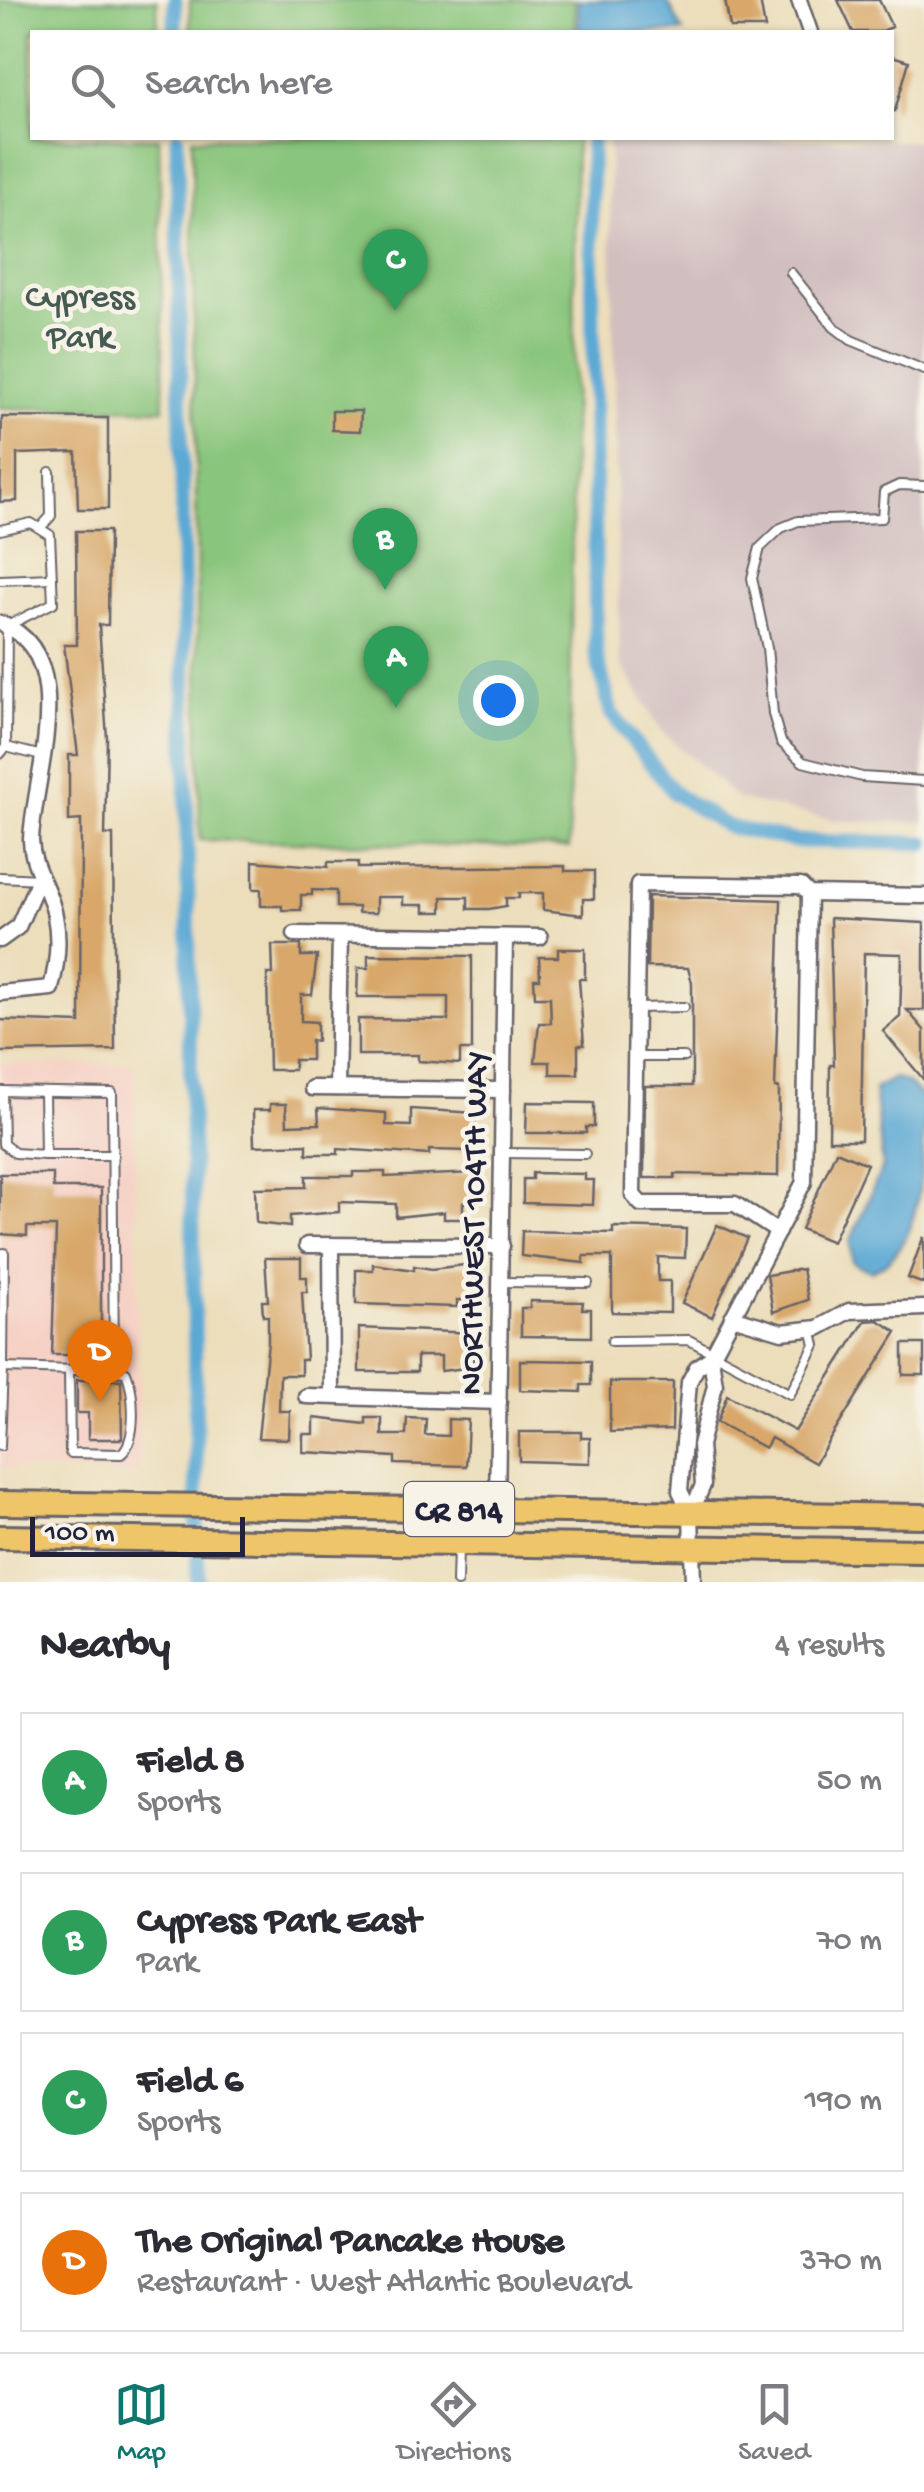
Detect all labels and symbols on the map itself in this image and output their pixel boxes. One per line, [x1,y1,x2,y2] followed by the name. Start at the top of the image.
[362,228,428,311] pin: C
[25,279,136,360] park label: Cypress Park
[352,508,418,590] pin: B
[364,626,428,708] pin: A
[473,675,524,726] your location
[453,1051,500,1396] street label: NORTHWEST 104TH WAY
[68,1320,132,1402] pin: D
[404,1482,514,1536] road number: CR 814
[30,1512,245,1556] scale bar

